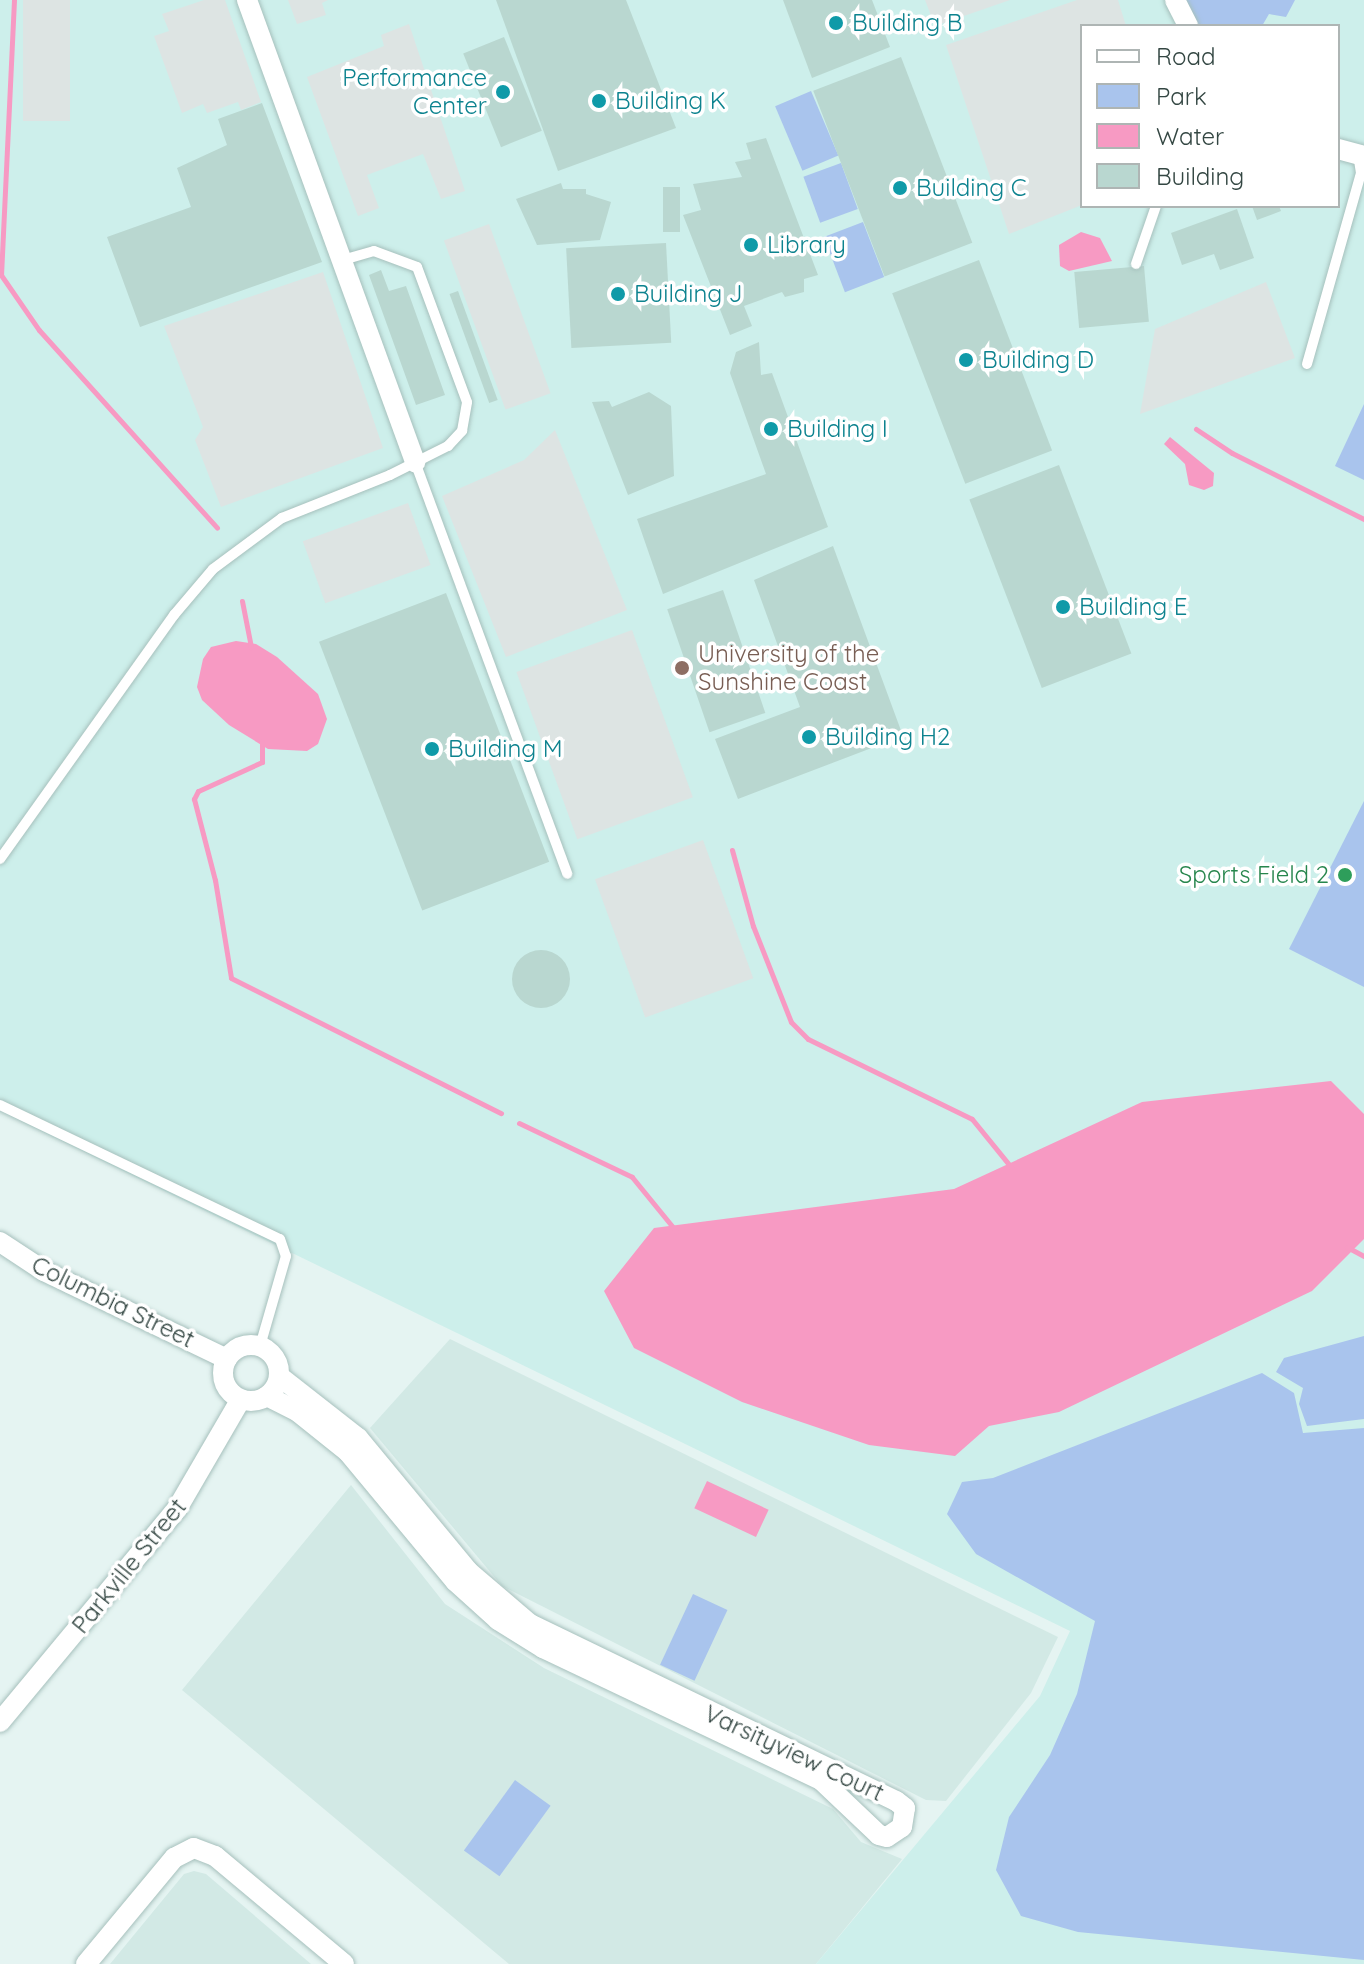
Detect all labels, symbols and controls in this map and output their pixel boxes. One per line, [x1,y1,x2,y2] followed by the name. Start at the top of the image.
[852,9,962,37] place label: Building B
[827,14,845,32] marker: Building B
[1080,24,1340,208] legend
[1156,41,1216,71] text: Road
[342,64,487,120] place label: Performance Center
[1156,81,1207,111] text: Park
[494,83,512,101] marker: Performance Center
[615,87,726,115] place label: Building K
[590,92,608,110] marker: Building K
[1156,121,1224,151] text: Water
[1156,161,1244,191] text: Building
[916,174,1026,202] place label: Building C
[891,179,909,197] marker: Building C
[767,231,846,259] place label: Library
[742,236,760,254] marker: Library
[634,280,743,308] place label: Building J
[609,285,627,303] marker: Building J
[982,346,1094,374] place label: Building D
[957,351,975,369] marker: Building D
[787,415,888,443] place label: Building I
[762,420,780,438] marker: Building I
[1079,593,1187,621] place label: Building E
[1054,598,1072,616] marker: Building E
[698,640,879,696] place label: University of the Sunshine Coast
[673,659,691,677] marker: University of the Sunshine Coast
[825,723,950,751] place label: Building H2
[800,728,818,746] marker: Building H2
[448,735,563,763] place label: Building M
[423,740,441,758] marker: Building M
[1179,861,1329,889] place label: Sports Field 2
[1336,866,1354,884] marker: Sports Field 2
[27,1250,199,1354] street label: Columbia Street
[66,1493,192,1639] street label: Parkville Street
[700,1699,888,1807] street label: Varsityview Court

